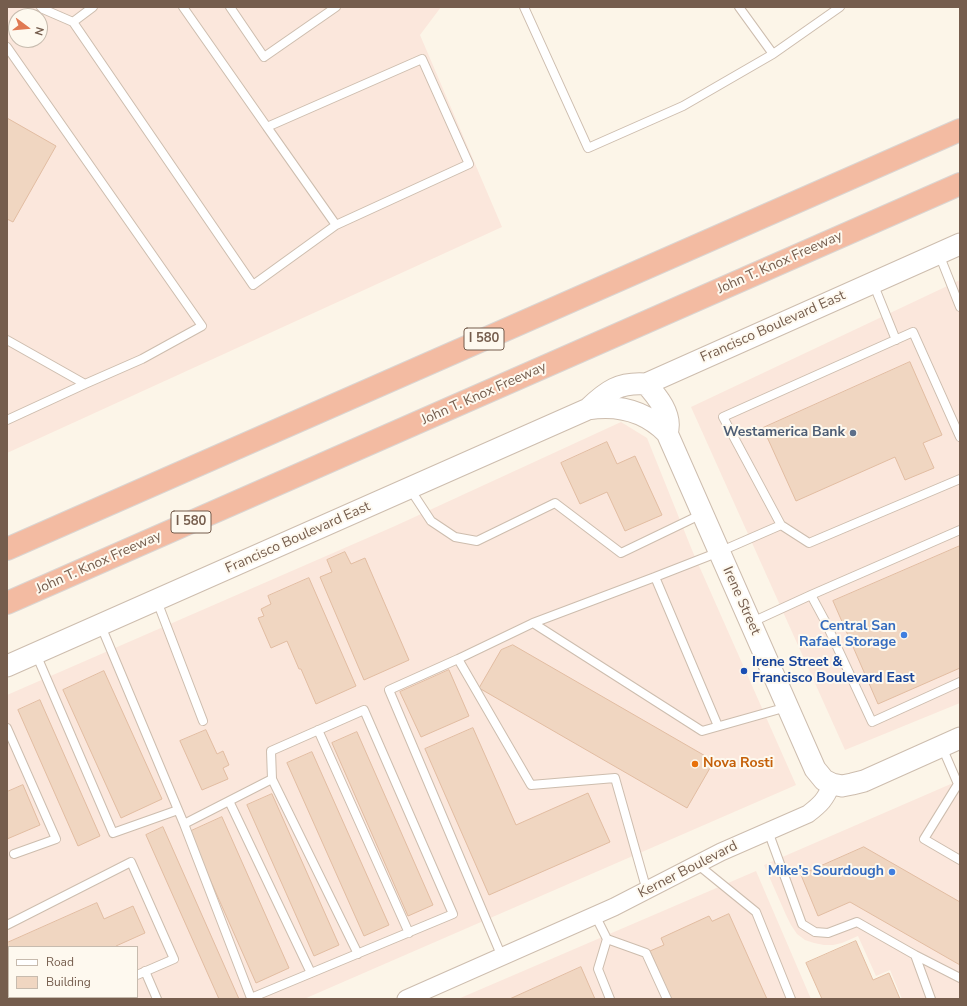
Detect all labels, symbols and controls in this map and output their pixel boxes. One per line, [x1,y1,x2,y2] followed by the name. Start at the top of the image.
[8,8,48,48] north arrow
[31,25,47,37] text: N
[715,228,845,298] street label: John T. Knox Freeway
[698,287,848,367] street label: Francisco Boulevard East
[464,328,504,350] road number: I 580
[419,359,549,429] street label: John T. Knox Freeway
[723,425,845,441] place label: Westamerica Bank
[848,428,858,438] marker: Westamerica Bank
[223,498,373,578] street label: Francisco Boulevard East
[171,511,211,533] road number: I 580
[34,528,164,598] street label: John T. Knox Freeway
[718,564,764,638] street label: Irene Street
[799,619,896,652] place label: Central San Rafael Storage
[899,630,909,640] marker: Central San Rafael Storage
[752,655,915,688] place label: Irene Street & Francisco Boulevard East
[739,666,749,676] marker: Irene Street & Francisco Boulevard East
[703,756,773,772] place label: Nova Rosti
[690,759,700,769] marker: Nova Rosti
[636,838,740,902] street label: Kerner Boulevard
[768,864,884,880] place label: Mike's Sourdough
[887,867,897,877] marker: Mike's Sourdough
[8,946,138,998] legend
[46,954,74,970] text: Road
[46,974,91,990] text: Building

